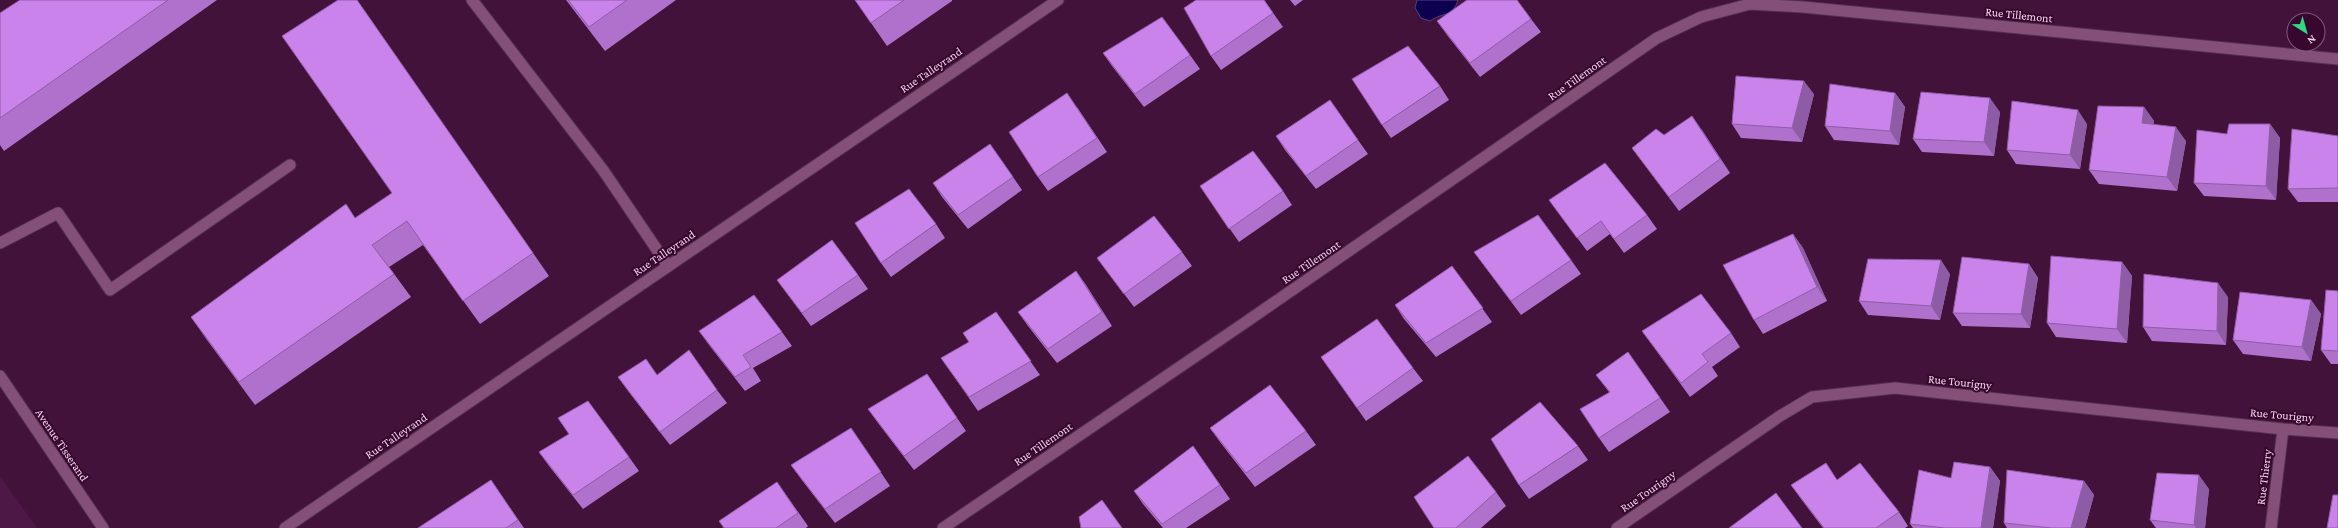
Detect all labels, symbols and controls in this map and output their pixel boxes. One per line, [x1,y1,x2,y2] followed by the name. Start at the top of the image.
[1985,5,2054,26] street label: Rue Tillemont
[2286,12,2326,52] north arrow
[2305,33,2319,47] text: N
[897,44,965,96] street label: Rue Talleyrand
[1545,52,1610,103] street label: Rue Tillemont
[630,227,698,279] street label: Rue Talleyrand
[1279,237,1344,287] street label: Rue Tillemont
[1927,372,1993,392] street label: Rue Tourigny
[2250,405,2315,425] street label: Rue Tourigny
[33,406,92,484] street label: Avenue Tisserand
[362,410,430,462] street label: Rue Talleyrand
[1011,419,1076,469] street label: Rue Tillemont
[2254,448,2274,506] street label: Rue Thierry
[1618,467,1679,515] street label: Rue Tourigny

